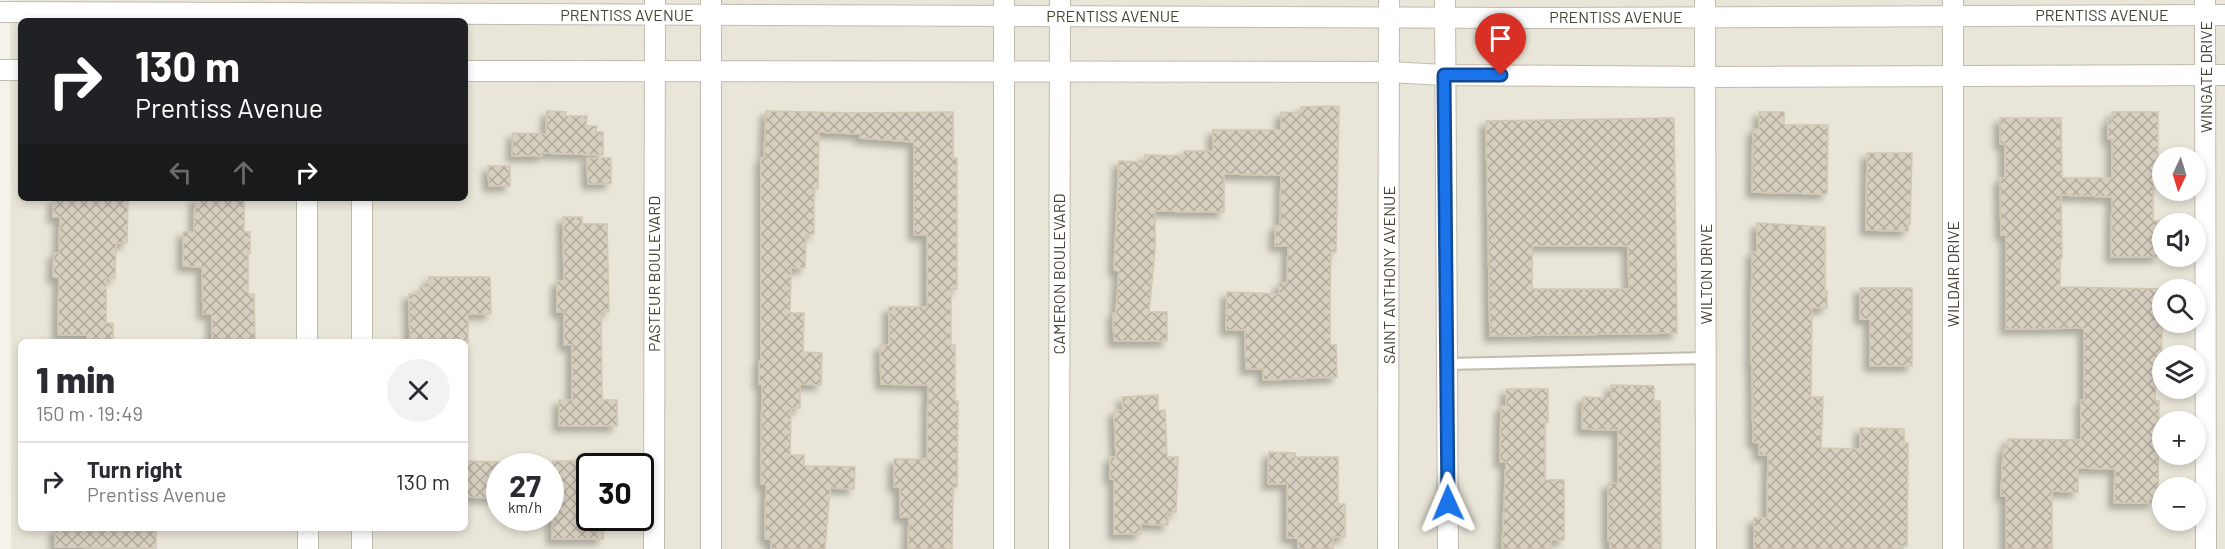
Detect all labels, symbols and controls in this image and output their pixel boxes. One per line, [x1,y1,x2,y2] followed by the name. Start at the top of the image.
[560,5,694,24] street label: PRENTISS AVENUE
[2035,5,2169,24] street label: PRENTISS AVENUE
[1046,6,1180,25] street label: PRENTISS AVENUE
[1549,7,1683,26] street label: PRENTISS AVENUE
[1475,13,1526,75] pin
[2196,21,2215,133] street label: WINGATE DRIVE
[1484,22,1517,55] icon: arrive
[135,40,240,90] text: 130 m
[36,42,114,120] icon: right
[135,91,323,123] text: Prentiss Avenue
[2152,147,2206,201] north arrow
[2152,147,2206,531] map controls
[164,156,197,189] icon: left
[227,156,260,189] icon: ahead
[290,156,323,189] icon: right
[1379,186,1398,364] street label: SAINT ANTHONY AVENUE
[1049,194,1068,354] street label: CAMERON BOULEVARD
[644,196,663,352] street label: PASTEUR BOULEVARD
[2152,213,2206,267] button: sound
[1943,221,1962,327] street label: WILDAIR DRIVE
[1696,224,1715,324] street label: WILTON DRIVE
[2152,279,2206,333] button: search
[2152,345,2206,399] button: layers
[36,357,115,400] text: 1 min
[387,359,450,422] button: close
[36,401,143,425] text: 150 m · 19:49
[2152,411,2206,465] button: +
[576,453,654,531] speed limit sign: 30
[87,456,182,482] text: Turn right
[36,465,69,498] icon: right
[509,467,541,503] text: 27
[396,468,450,494] text: 130 m
[1416,471,1480,535] position arrow
[2152,477,2206,531] button: −
[87,482,226,506] text: Prentiss Avenue
[508,498,542,516] text: km/h

